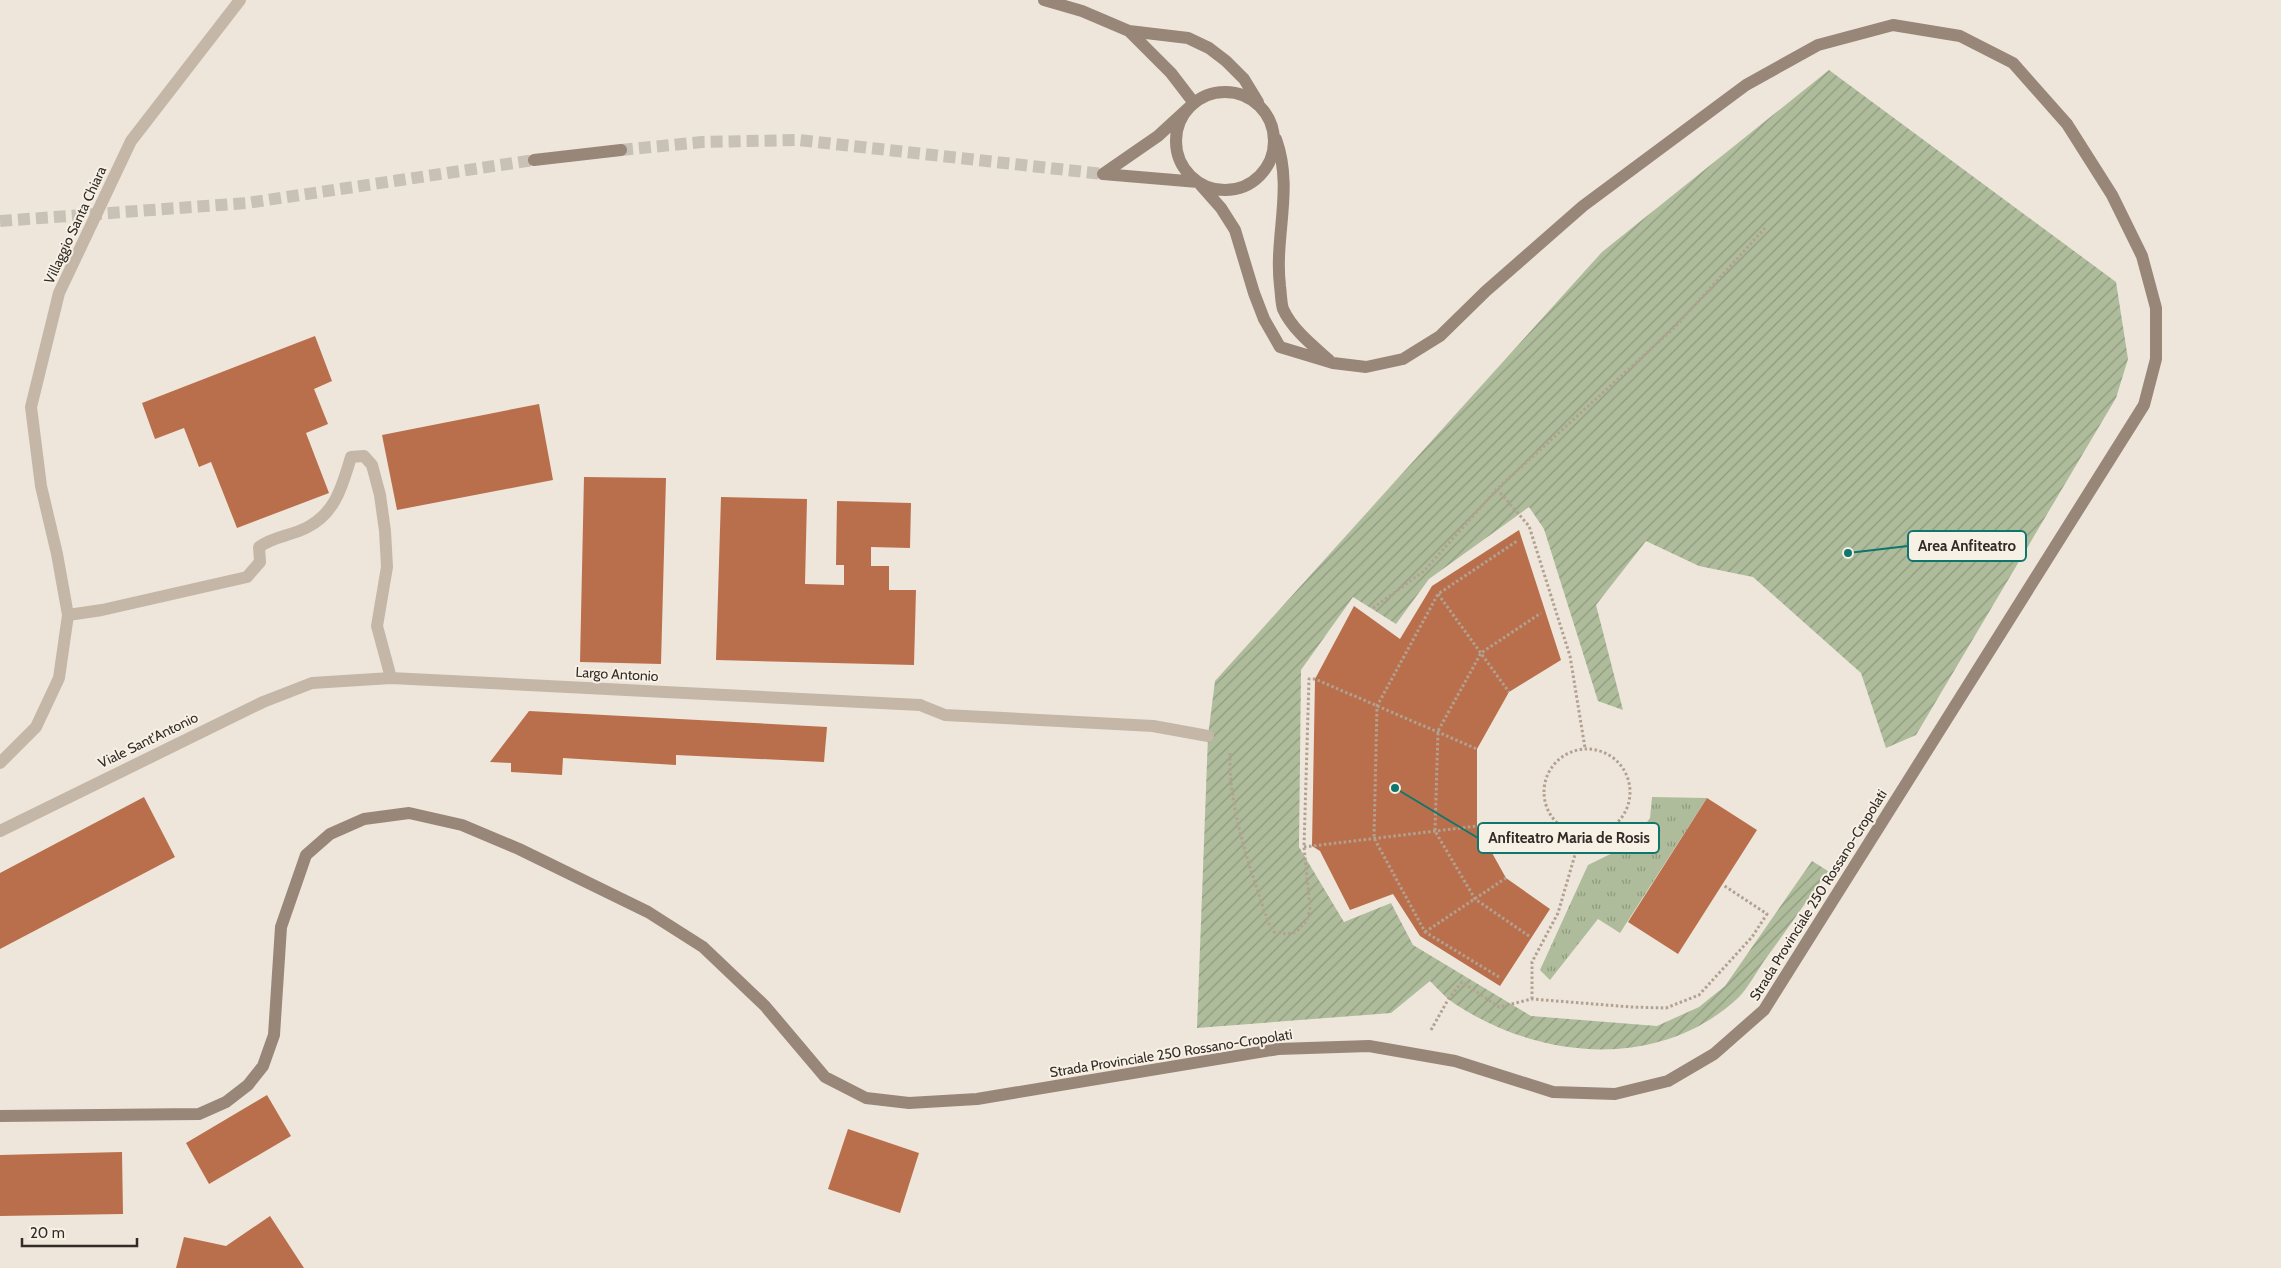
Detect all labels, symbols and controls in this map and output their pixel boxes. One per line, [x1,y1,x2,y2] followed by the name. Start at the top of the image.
[40,163,110,287] street label: Villaggio Santa Chiara
[1908,531,2026,561] callout: Area Anfiteatro
[1918,537,2016,555] text: Area Anfiteatro
[575,663,659,685] street label: Largo Antonio
[95,708,201,772] street label: Viale Sant'Antonio
[1745,786,1891,1004] street label: Strada Provinciale 250 Rossano-Cropolati
[1478,823,1659,853] callout: Anfiteatro Maria de Rosis
[1488,829,1650,847] text: Anfiteatro Maria de Rosis
[1048,1025,1294,1081] street label: Strada Provinciale 250 Rossano-Cropolati
[22,1216,138,1248] scale bar
[30,1224,65,1242] text: 20 m

